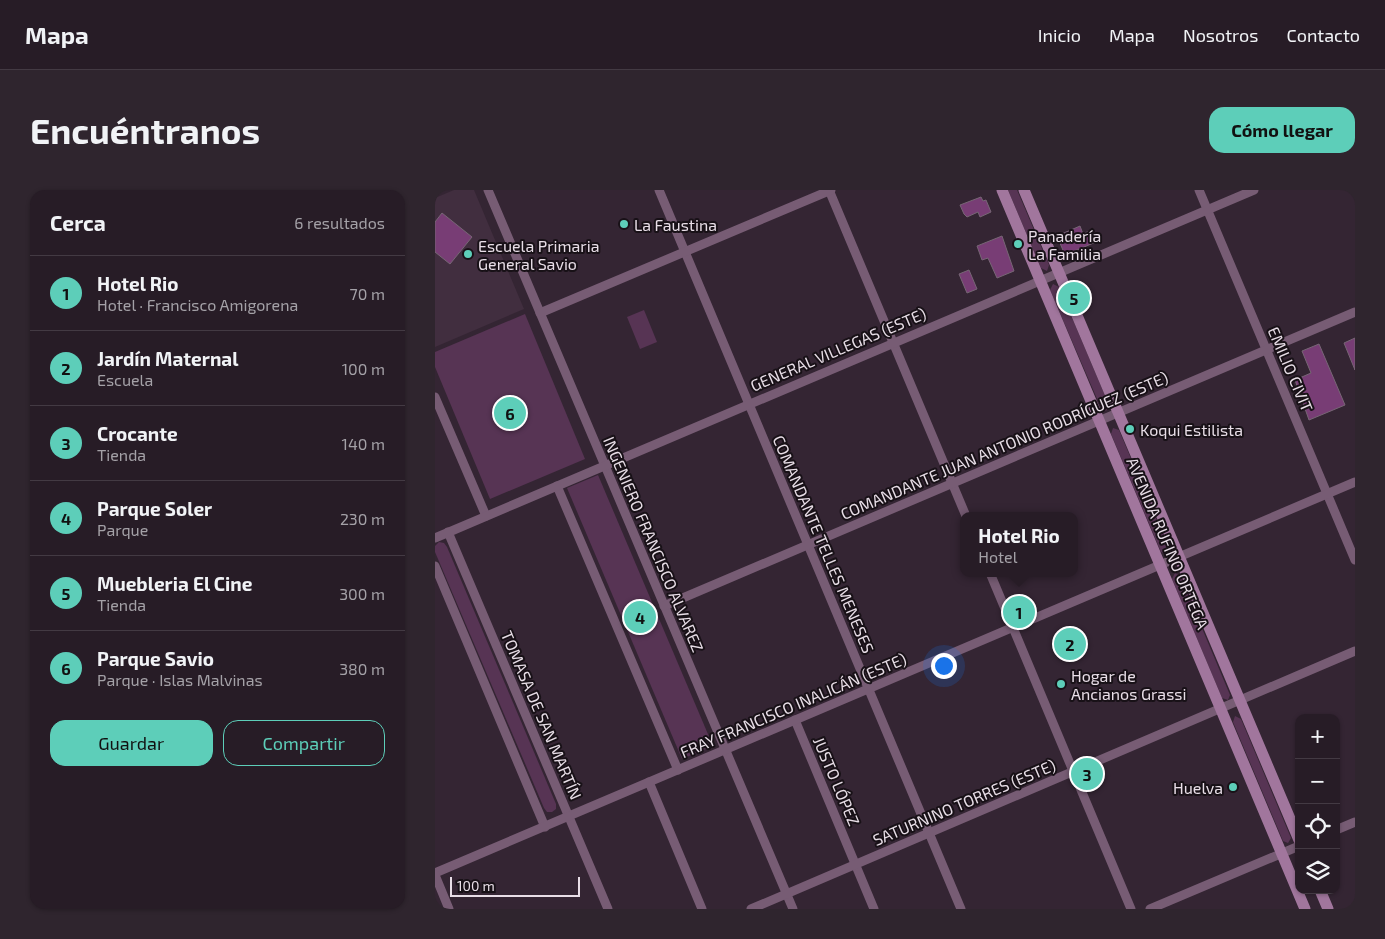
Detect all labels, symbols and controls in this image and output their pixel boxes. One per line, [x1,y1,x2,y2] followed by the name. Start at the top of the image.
[25,20,89,49] text: Mapa
[1038,24,1081,46] text: Inicio
[1109,24,1155,46] text: Mapa
[1183,24,1258,46] text: Nosotros
[1286,24,1360,46] text: Contacto
[1209,107,1355,153] button: Cómo llegar
[30,109,260,151] text: Encuéntranos
[50,210,106,235] text: Cerca
[294,213,385,232] text: 6 resultados
[634,215,717,234] place label: La Faustina
[618,218,630,230] marker: La Faustina
[1028,226,1101,263] place label: Panadería La Familia
[478,236,600,273] place label: Escuela Primaria General Savio
[1012,238,1024,250] marker: Panadería La Familia
[462,248,474,260] marker: Escuela Primaria General Savio
[97,272,178,295] text: Hotel Rio
[1058,279,1090,317] pin: 5
[63,284,69,303] text: 1
[350,284,385,303] text: 70 m
[97,295,298,314] text: Hotel · Francisco Amigorena
[747,303,929,395] street label: GENERAL VILLEGAS (ESTE)
[1265,324,1317,414] street label: EMILIO CIVIT
[97,347,238,370] text: Jardín Maternal
[61,359,71,378] text: 2
[342,359,385,378] text: 100 m
[837,367,1171,523] street label: COMANDANTE JUAN ANTONIO RODRÍGUEZ (ESTE)
[97,370,153,389] text: Escuela
[494,394,526,432] pin: 6
[1140,420,1243,439] place label: Koqui Estilista
[97,422,178,445] text: Crocante
[1124,423,1136,435] marker: Koqui Estilista
[769,432,879,656] street label: COMANDANTE TELLES MENESES
[61,434,71,453] text: 3
[342,434,385,453] text: 140 m
[600,434,708,654] street label: INGENIERO FRANCISCO ALVAREZ
[97,445,146,464] text: Tienda
[1123,454,1213,632] street label: AVENIDA RUFINO ORTEGA
[97,497,212,520] text: Parque Soler
[61,509,71,528] text: 4
[340,509,385,528] text: 230 m
[960,512,1078,577] popup
[97,520,148,539] text: Parque
[978,524,1060,547] text: Hotel Rio
[978,547,1017,566] text: Hotel
[97,572,252,595] text: Muebleria El Cine
[62,584,70,603] text: 5
[339,584,385,603] text: 300 m
[1003,593,1035,631] pin: 1
[97,595,146,614] text: Tienda
[624,598,656,636] pin: 4
[1054,625,1086,663] pin: 2
[498,628,586,802] street label: TOMASA DE SAN MARTÍN
[97,647,214,670] text: Parque Savio
[677,649,909,761] street label: FRAY FRANCISCO INALICÁN (ESTE)
[931,653,957,679] your location
[61,659,71,678] text: 6
[339,659,385,678] text: 380 m
[1071,666,1186,703] place label: Hogar de Ancianos Grassi
[97,670,263,689] text: Parque · Islas Malvinas
[1055,678,1067,690] marker: Hogar de Ancianos Grassi
[1295,714,1340,894] map controls
[1295,714,1340,759] button: +
[50,720,213,766] button: Guardar
[223,720,385,766] button: Compartir
[810,734,864,828] street label: JUSTO LÓPEZ
[870,755,1058,849] street label: SATURNINO TORRES (ESTE)
[1071,755,1103,793] pin: 3
[1295,759,1340,804] button: −
[1173,778,1223,797] place label: Huelva
[1227,781,1239,793] marker: Huelva
[1295,804,1340,849] button: locate
[1295,849,1340,894] button: layers
[450,874,580,897] scale bar
[457,877,495,894] text: 100 m

